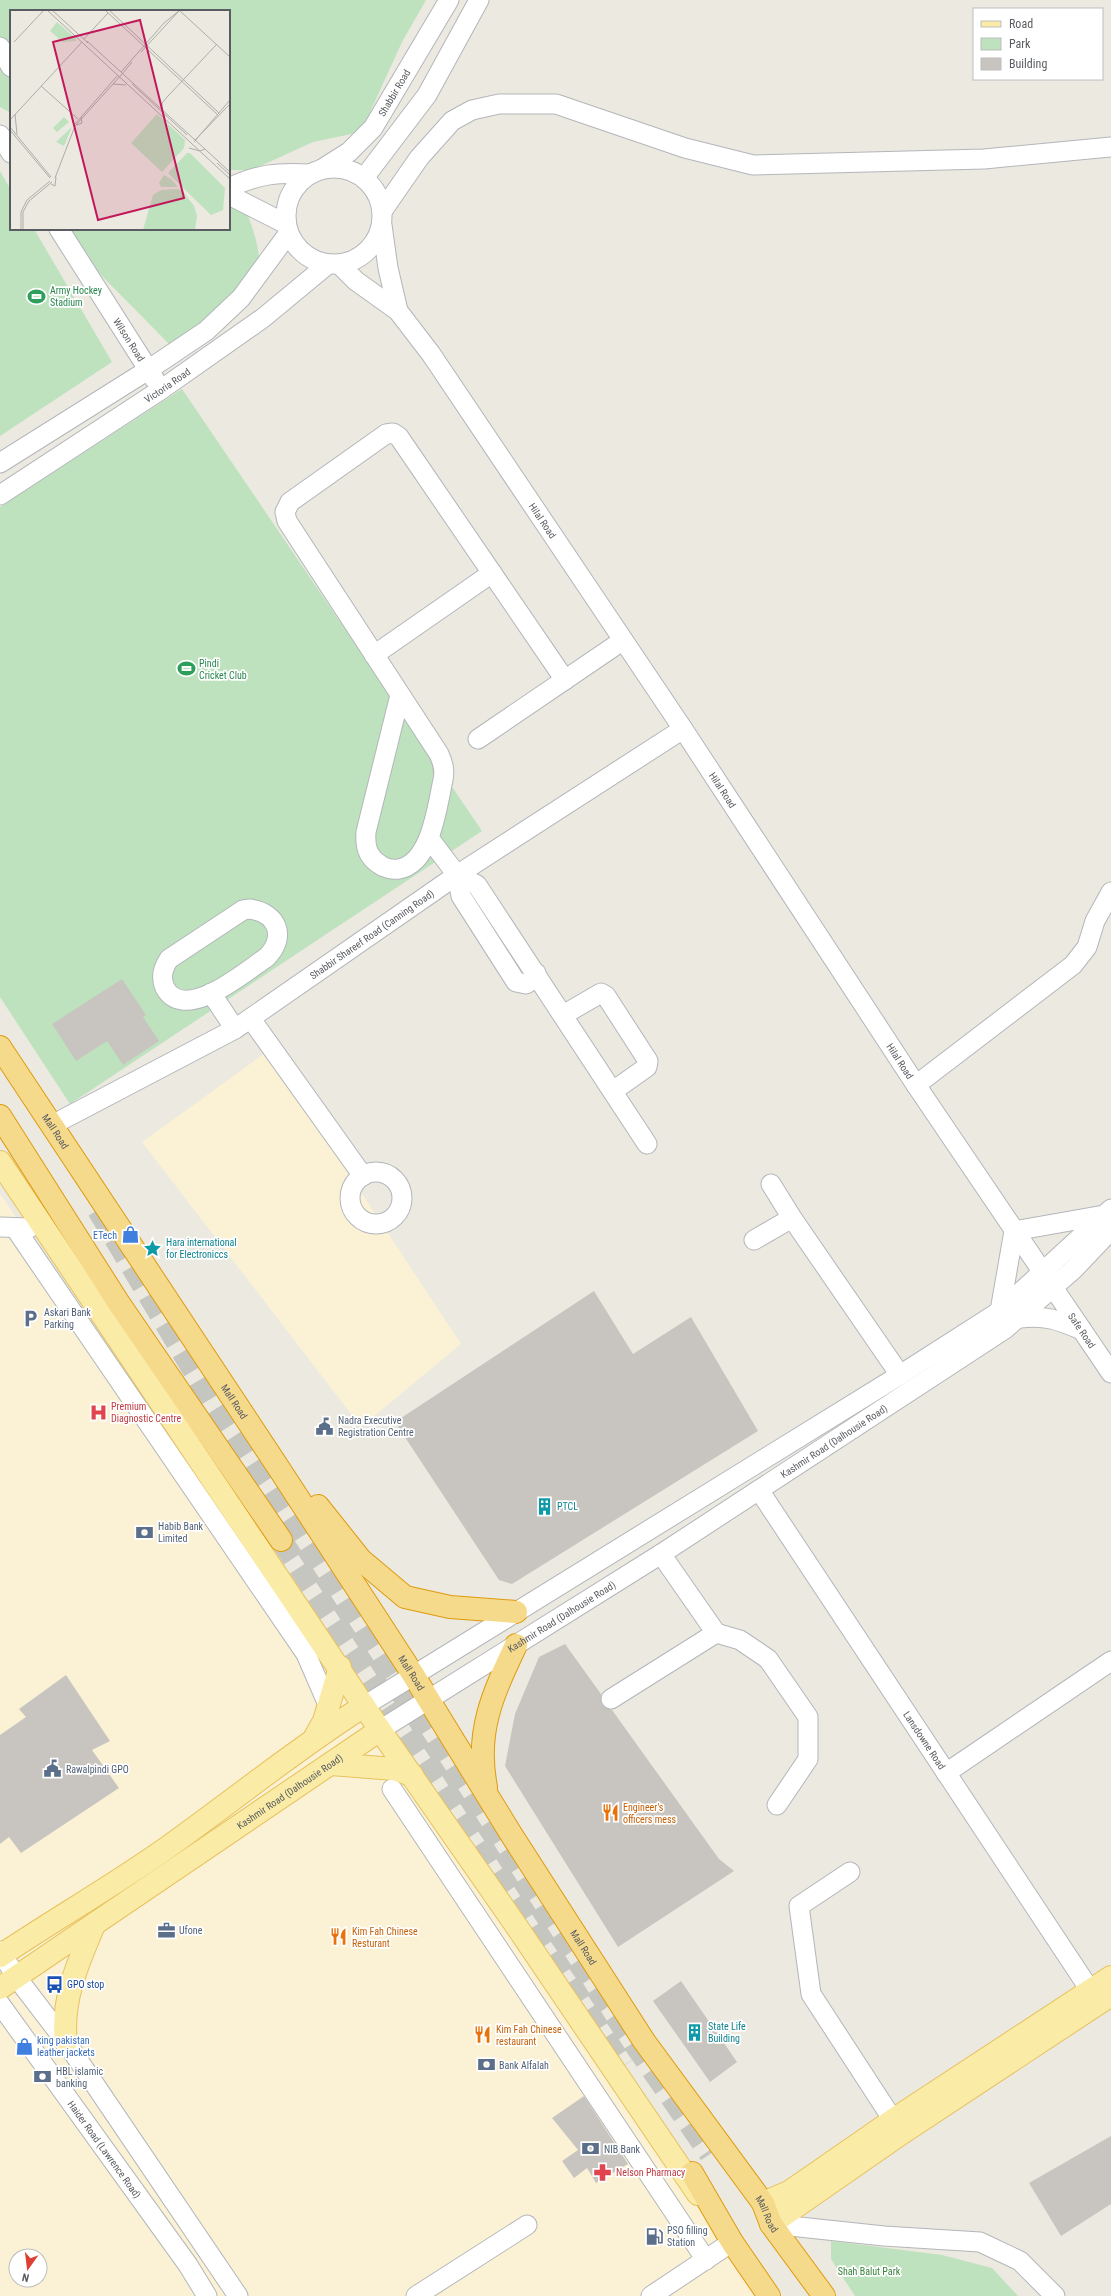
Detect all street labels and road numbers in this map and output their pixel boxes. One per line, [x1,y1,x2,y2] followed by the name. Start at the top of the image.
[376,67,412,118] street label: Shabbir Road
[111,316,147,363] street label: Wilson Road
[142,366,192,405] street label: Victoria Road
[527,501,559,540] street label: Hilal Road
[707,770,738,810] street label: Hilal Road
[308,887,436,981] street label: Shabbir Shareef Road (Canning Road)
[885,1041,916,1081] street label: Hilal Road
[40,1112,71,1151] street label: Mall Road
[1066,1311,1098,1350] street label: Safe Road
[219,1382,250,1421] street label: Mall Road
[778,1402,890,1480] street label: Kashmir Road (Dalhousie Road)
[505,1579,618,1654] street label: Kashmir Road (Dalhousie Road)
[396,1653,427,1692] street label: Mall Road
[901,1709,948,1771] street label: Lansdowne Road
[235,1752,345,1831] street label: Kashmir Road (Dalhousie Road)
[568,1928,599,1967] street label: Mall Road
[66,2098,143,2201] street label: Haider Road (Lawrence Road)
[754,2193,781,2234] street label: Mall Road

